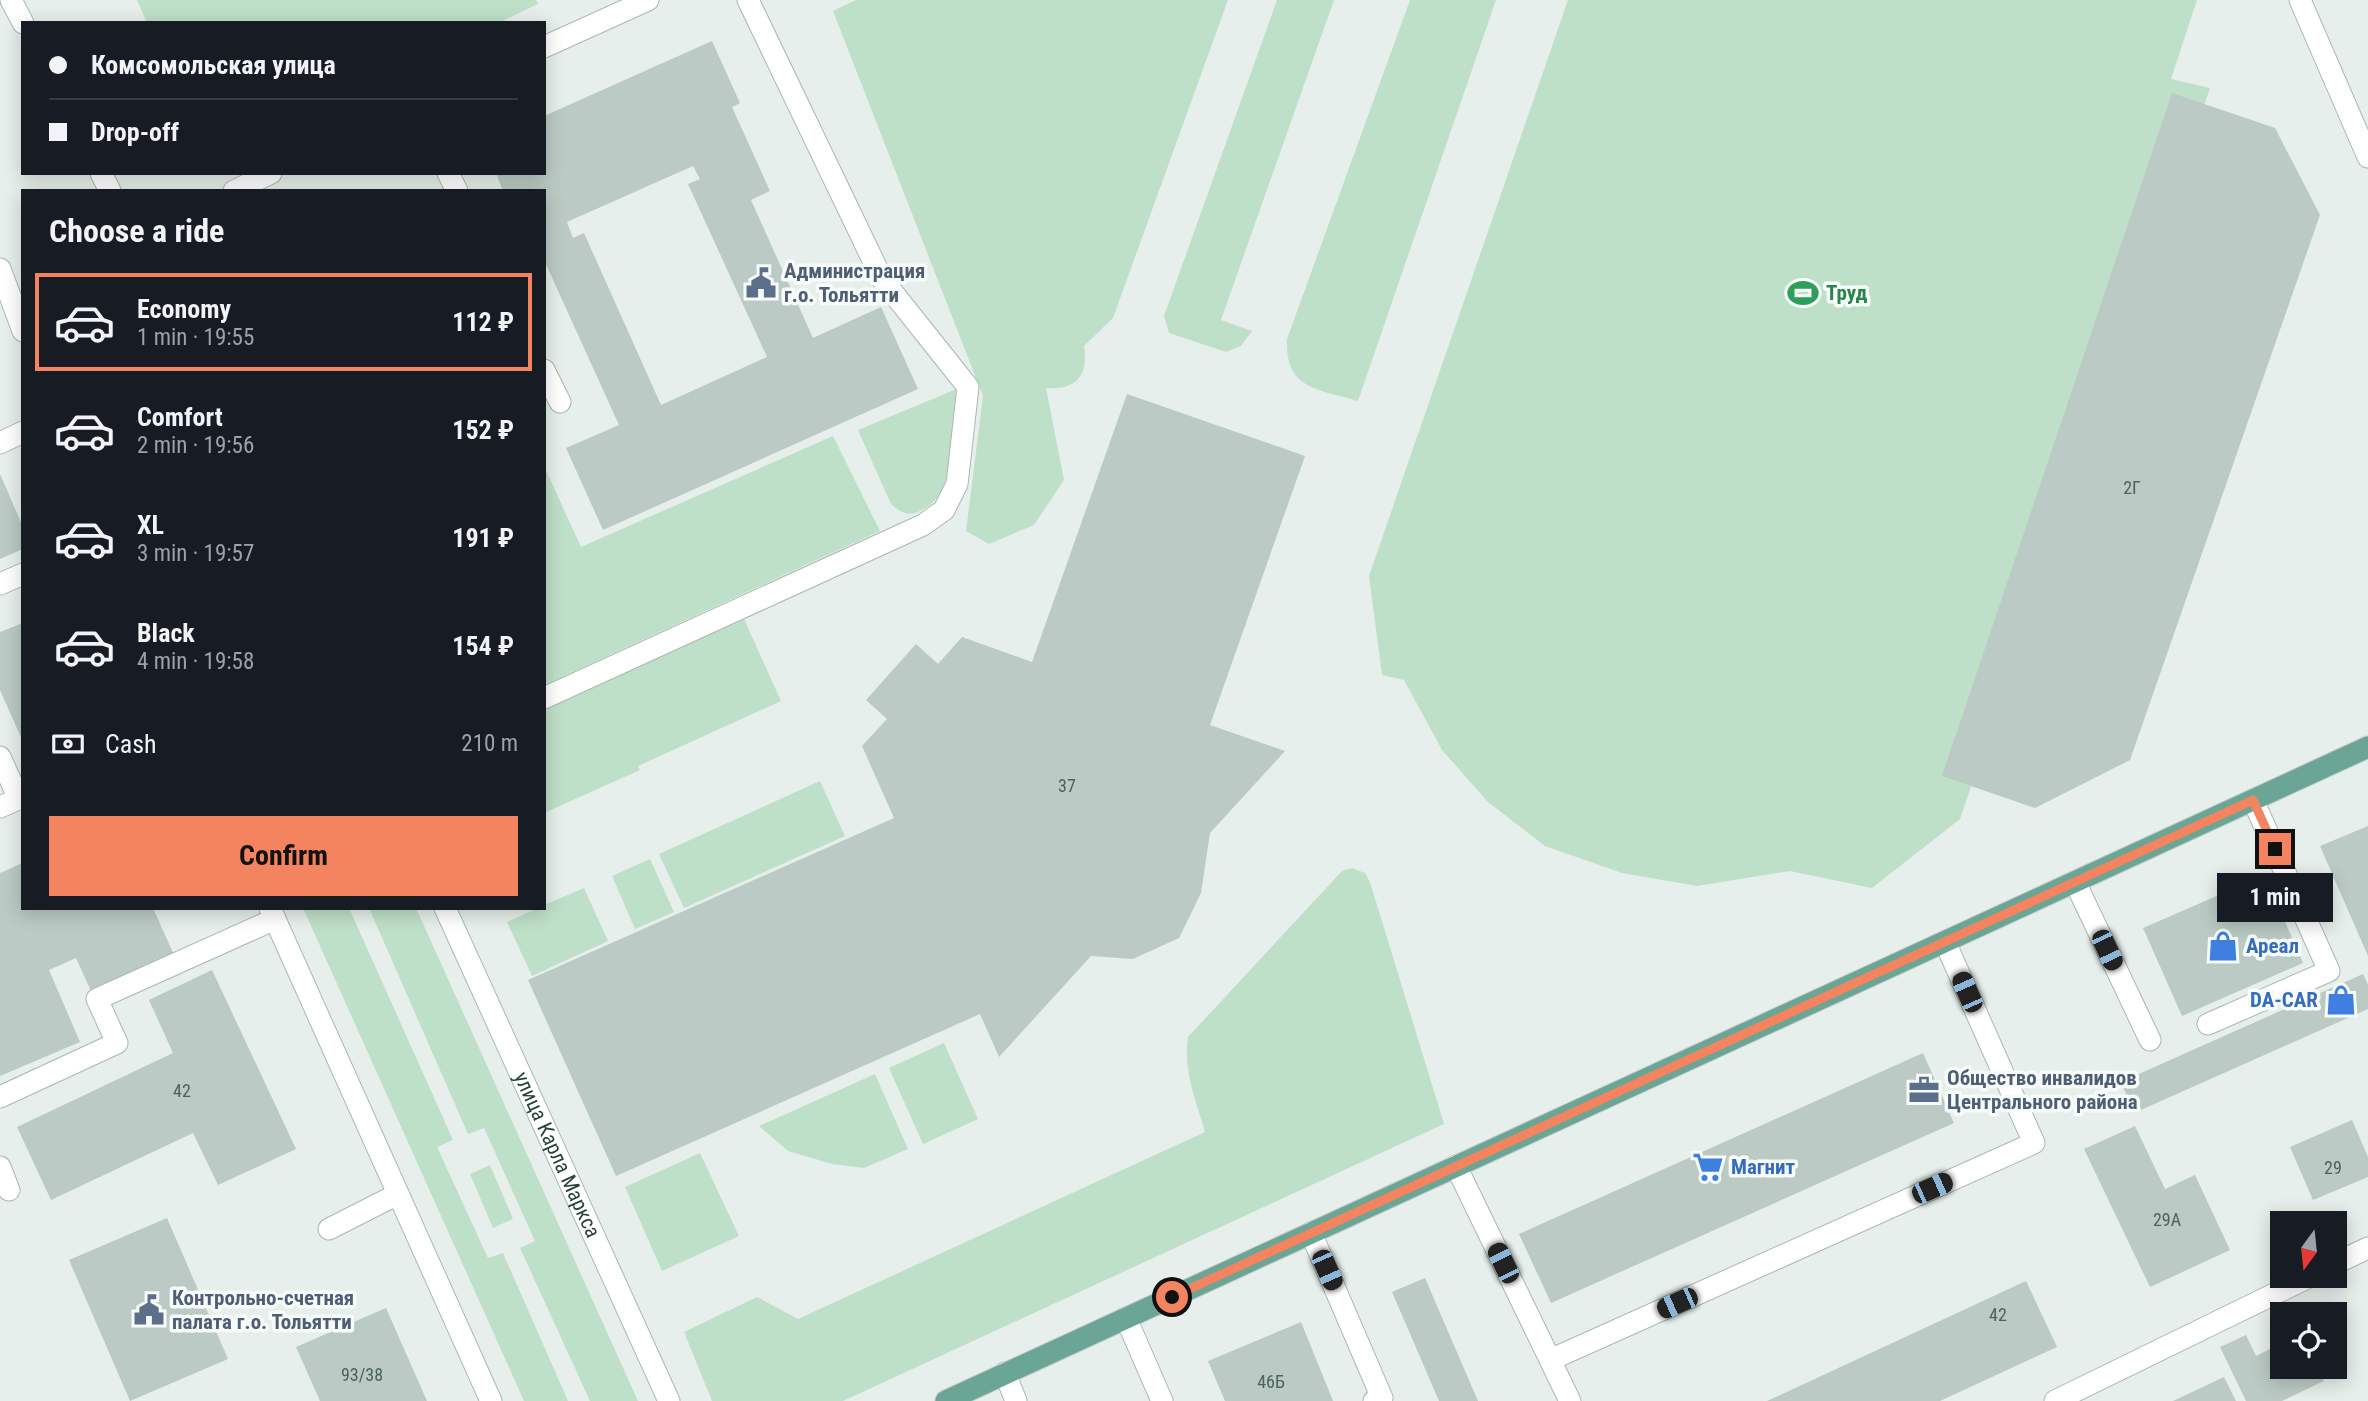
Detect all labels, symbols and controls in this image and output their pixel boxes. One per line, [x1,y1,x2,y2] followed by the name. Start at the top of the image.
[91,50,336,80] text: Комсомольская улица
[91,117,179,147] text: Drop-off
[49,212,224,250] text: Choose a ride
[784,259,925,307] place label: Администрация г.о. Тольятти
[744,266,778,300] public building icon: Администрация г.о. Тольятти
[1786,276,1820,310] sports icon: Труд
[1826,281,1868,305] place label: Труд
[53,291,116,354] icon: car
[137,294,231,324] text: Economy
[452,307,514,337] text: 112 ₽
[137,324,254,351] text: 1 min · 19:55
[53,399,116,462] icon: car
[137,402,223,432] text: Comfort
[452,415,514,445] text: 152 ₽
[137,432,254,459] text: 2 min · 19:56
[2123,477,2141,498] house number: 2Г
[53,507,116,570] icon: car
[137,510,164,540] text: XL
[452,523,514,553] text: 191 ₽
[137,540,254,567] text: 3 min · 19:57
[53,615,116,678] icon: car
[137,618,195,648] text: Black
[452,631,514,661] text: 154 ₽
[137,648,254,675] text: 4 min · 19:58
[49,725,87,763] icon: cash
[105,729,157,759] text: Cash
[461,730,518,757] text: 210 m
[1058,775,1076,796] house number: 37
[49,816,518,896] button: Confirm
[2259,833,2291,865] route end
[2217,874,2333,922] callout: 1 min
[2249,884,2301,911] text: 1 min
[2089,927,2126,973] car
[2206,929,2240,963] shop icon: Ареал
[2246,934,2299,958] place label: Ареал
[1949,969,1986,1015] car
[2324,983,2358,1017] shop icon: DA-CAR
[2250,988,2318,1012] place label: DA-CAR
[1947,1066,2138,1114] place label: Общество инвалидов Центрального района
[509,1068,605,1241] street label: улица Карла Маркса
[1907,1073,1941,1107] office icon: Общество инвалидов Центрального района
[173,1080,191,1101] house number: 42
[1691,1150,1725,1184] supermarket icon: Магнит
[1731,1155,1796,1179] place label: Магнит
[2324,1157,2342,1178] house number: 29
[1909,1170,1956,1206] car
[2153,1209,2182,1230] house number: 29А
[2270,1211,2347,1288] north arrow
[2270,1211,2347,1379] map controls
[1485,1240,1522,1286] car
[1309,1247,1346,1293] car
[1156,1281,1188,1313] route start
[1654,1285,1701,1321] car
[172,1286,354,1334] place label: Контрольно-счетная палата г.о. Тольятти
[132,1293,166,1327] public building icon: Контрольно-счетная палата г.о. Тольятти
[2270,1302,2347,1379] button: locate
[1989,1304,2007,1325] house number: 42
[341,1364,383,1385] house number: 93/38
[1257,1371,1285,1392] house number: 46Б

